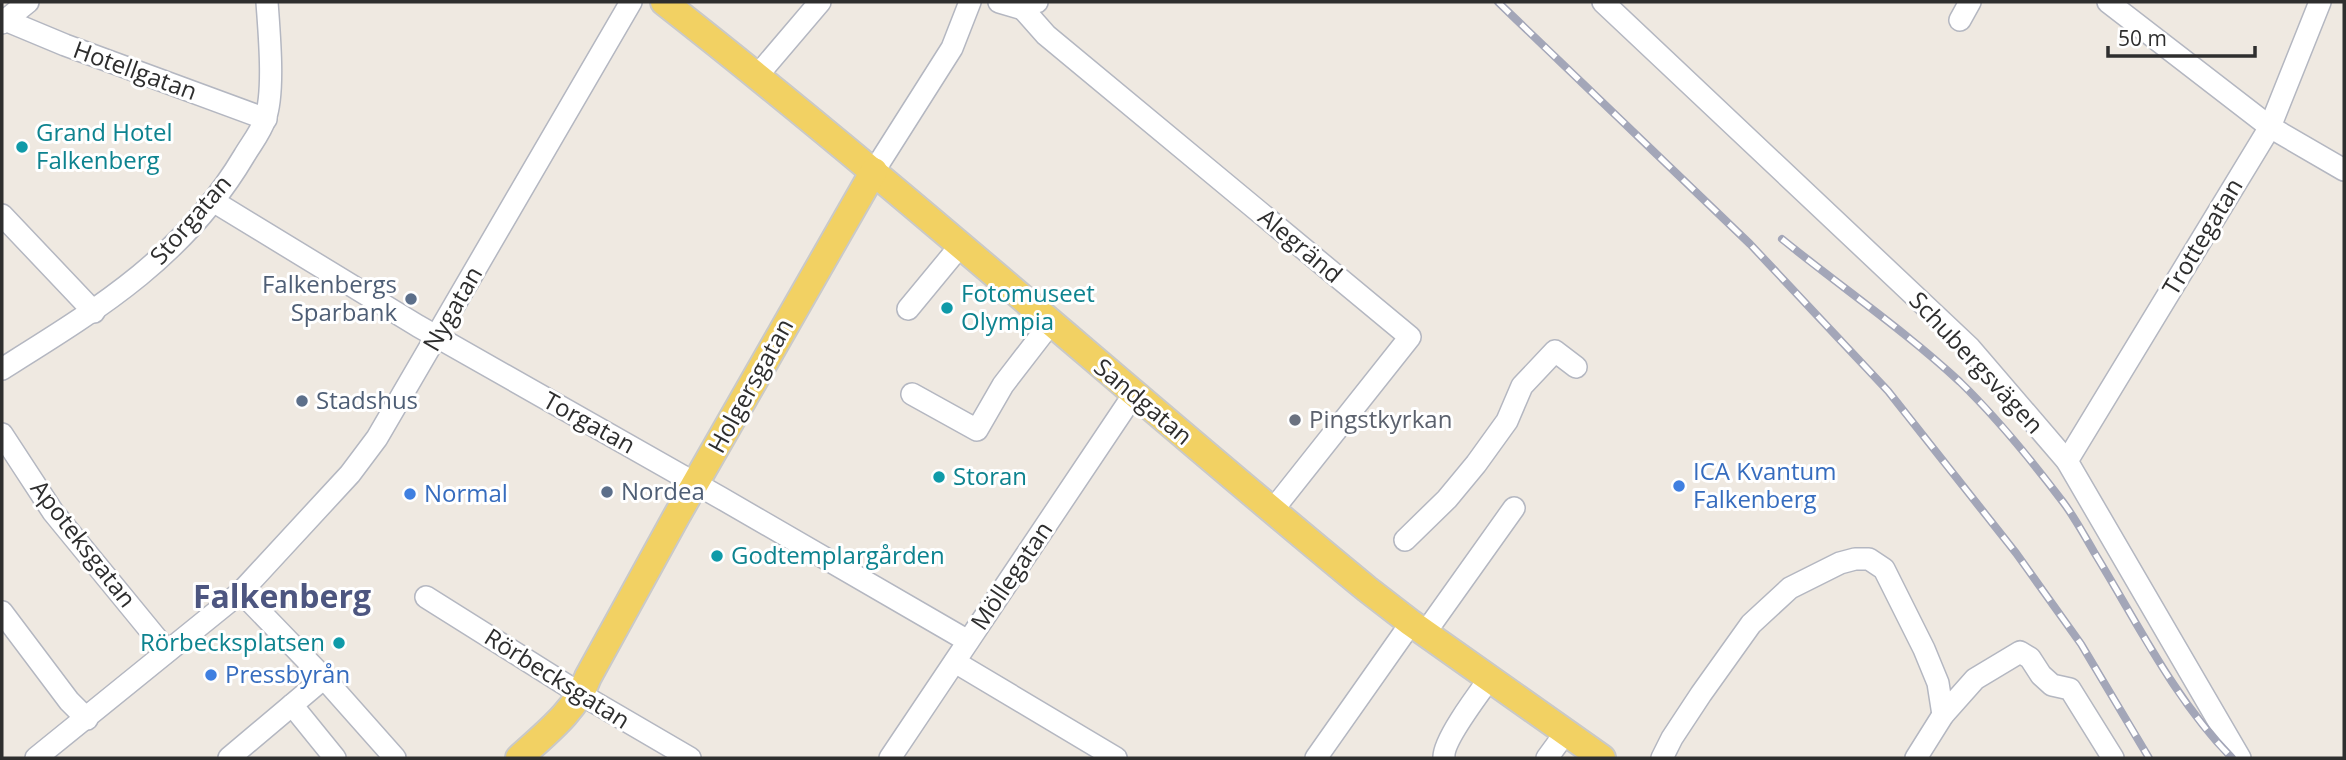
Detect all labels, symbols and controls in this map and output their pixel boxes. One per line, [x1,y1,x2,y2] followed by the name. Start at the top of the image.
[2108,14,2255,58] scale bar
[2118,24,2167,52] text: 50 m
[69,32,202,107] street label: Hotellgatan
[36,115,172,176] place label: Grand Hotel Falkenberg
[14,139,30,155] marker: Grand Hotel Falkenberg
[142,167,238,271] street label: Storgatan
[2154,172,2250,301] street label: Trottegatan
[1252,200,1350,290] street label: Alegränd
[414,260,489,357] street label: Nygatan
[262,267,397,328] place label: Falkenbergs Sparbank
[961,276,1095,337] place label: Fotomuseet Olympia
[1903,284,2052,440] street label: Schubergsvägen
[403,291,419,307] marker: Falkenbergs Sparbank
[939,300,955,316] marker: Fotomuseet Olympia
[699,312,800,458] street label: Holgersgatan
[1088,350,1200,452] street label: Sandgatan
[316,383,418,416] place label: Stadshus
[538,383,642,460] street label: Torgatan
[294,393,310,409] marker: Stadshus
[1309,402,1452,435] place label: Pingstkyrkan
[1287,412,1303,428] marker: Pingstkyrkan
[1693,454,1836,515] place label: ICA Kvantum Falkenberg
[953,459,1027,492] place label: Storan
[931,469,947,485] marker: Storan
[24,472,144,614] street label: Apoteksgatan
[621,474,705,507] place label: Nordea
[424,476,508,509] place label: Normal
[1671,478,1687,494] marker: ICA Kvantum Falkenberg
[599,484,615,500] marker: Nordea
[402,486,418,502] marker: Normal
[962,514,1059,636] street label: Möllegatan
[731,538,945,571] place label: Godtemplargården
[709,548,725,564] marker: Godtemplargården
[193,574,371,617] district label: Falkenberg
[479,620,637,736] street label: Rörbecksgatan
[140,625,325,658] place label: Rörbecksplatsen
[331,635,347,651] marker: Rörbecksplatsen
[225,657,350,690] place label: Pressbyrån
[203,667,219,683] marker: Pressbyrån

